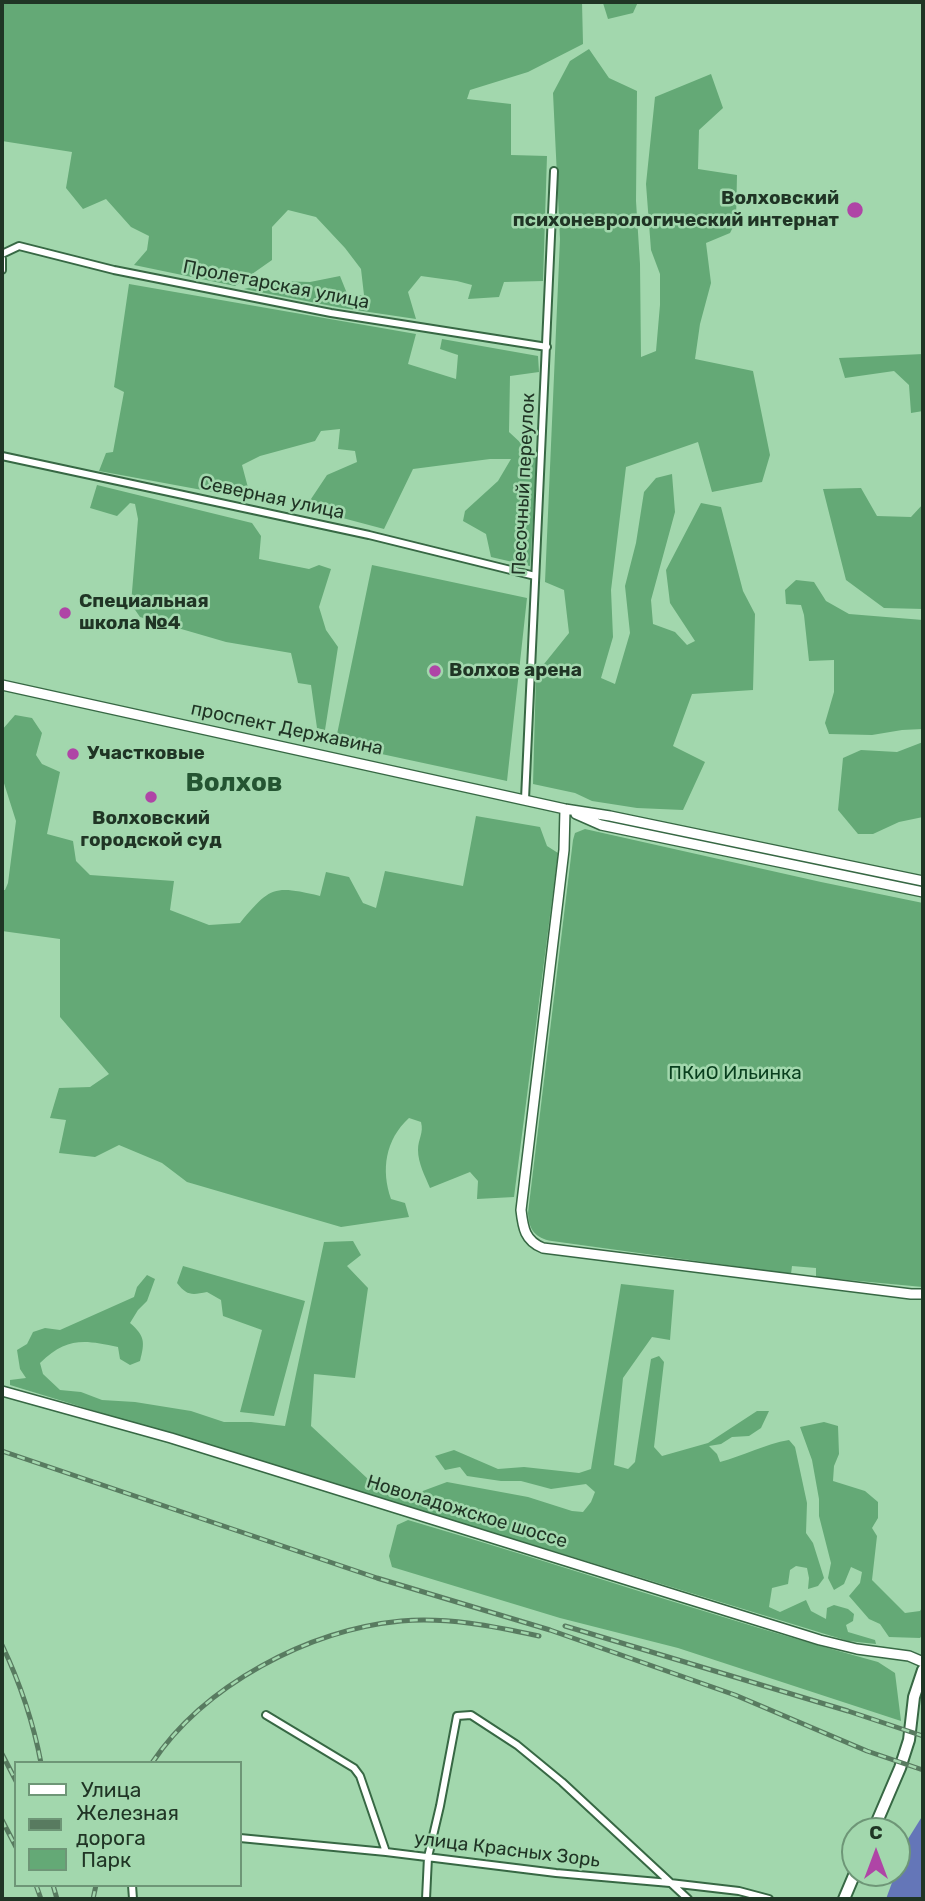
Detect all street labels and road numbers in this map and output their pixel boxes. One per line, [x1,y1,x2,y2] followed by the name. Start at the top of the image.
[181,256,371,314] street label: Пролетарская улица
[508,392,540,576] street label: Песочный переулок
[197,472,347,524] street label: Северная улица
[189,697,385,761] street label: проспект Державина
[364,1471,570,1553] street label: Новоладожское шоссе
[413,1827,601,1873] street label: улица Красных Зорь

